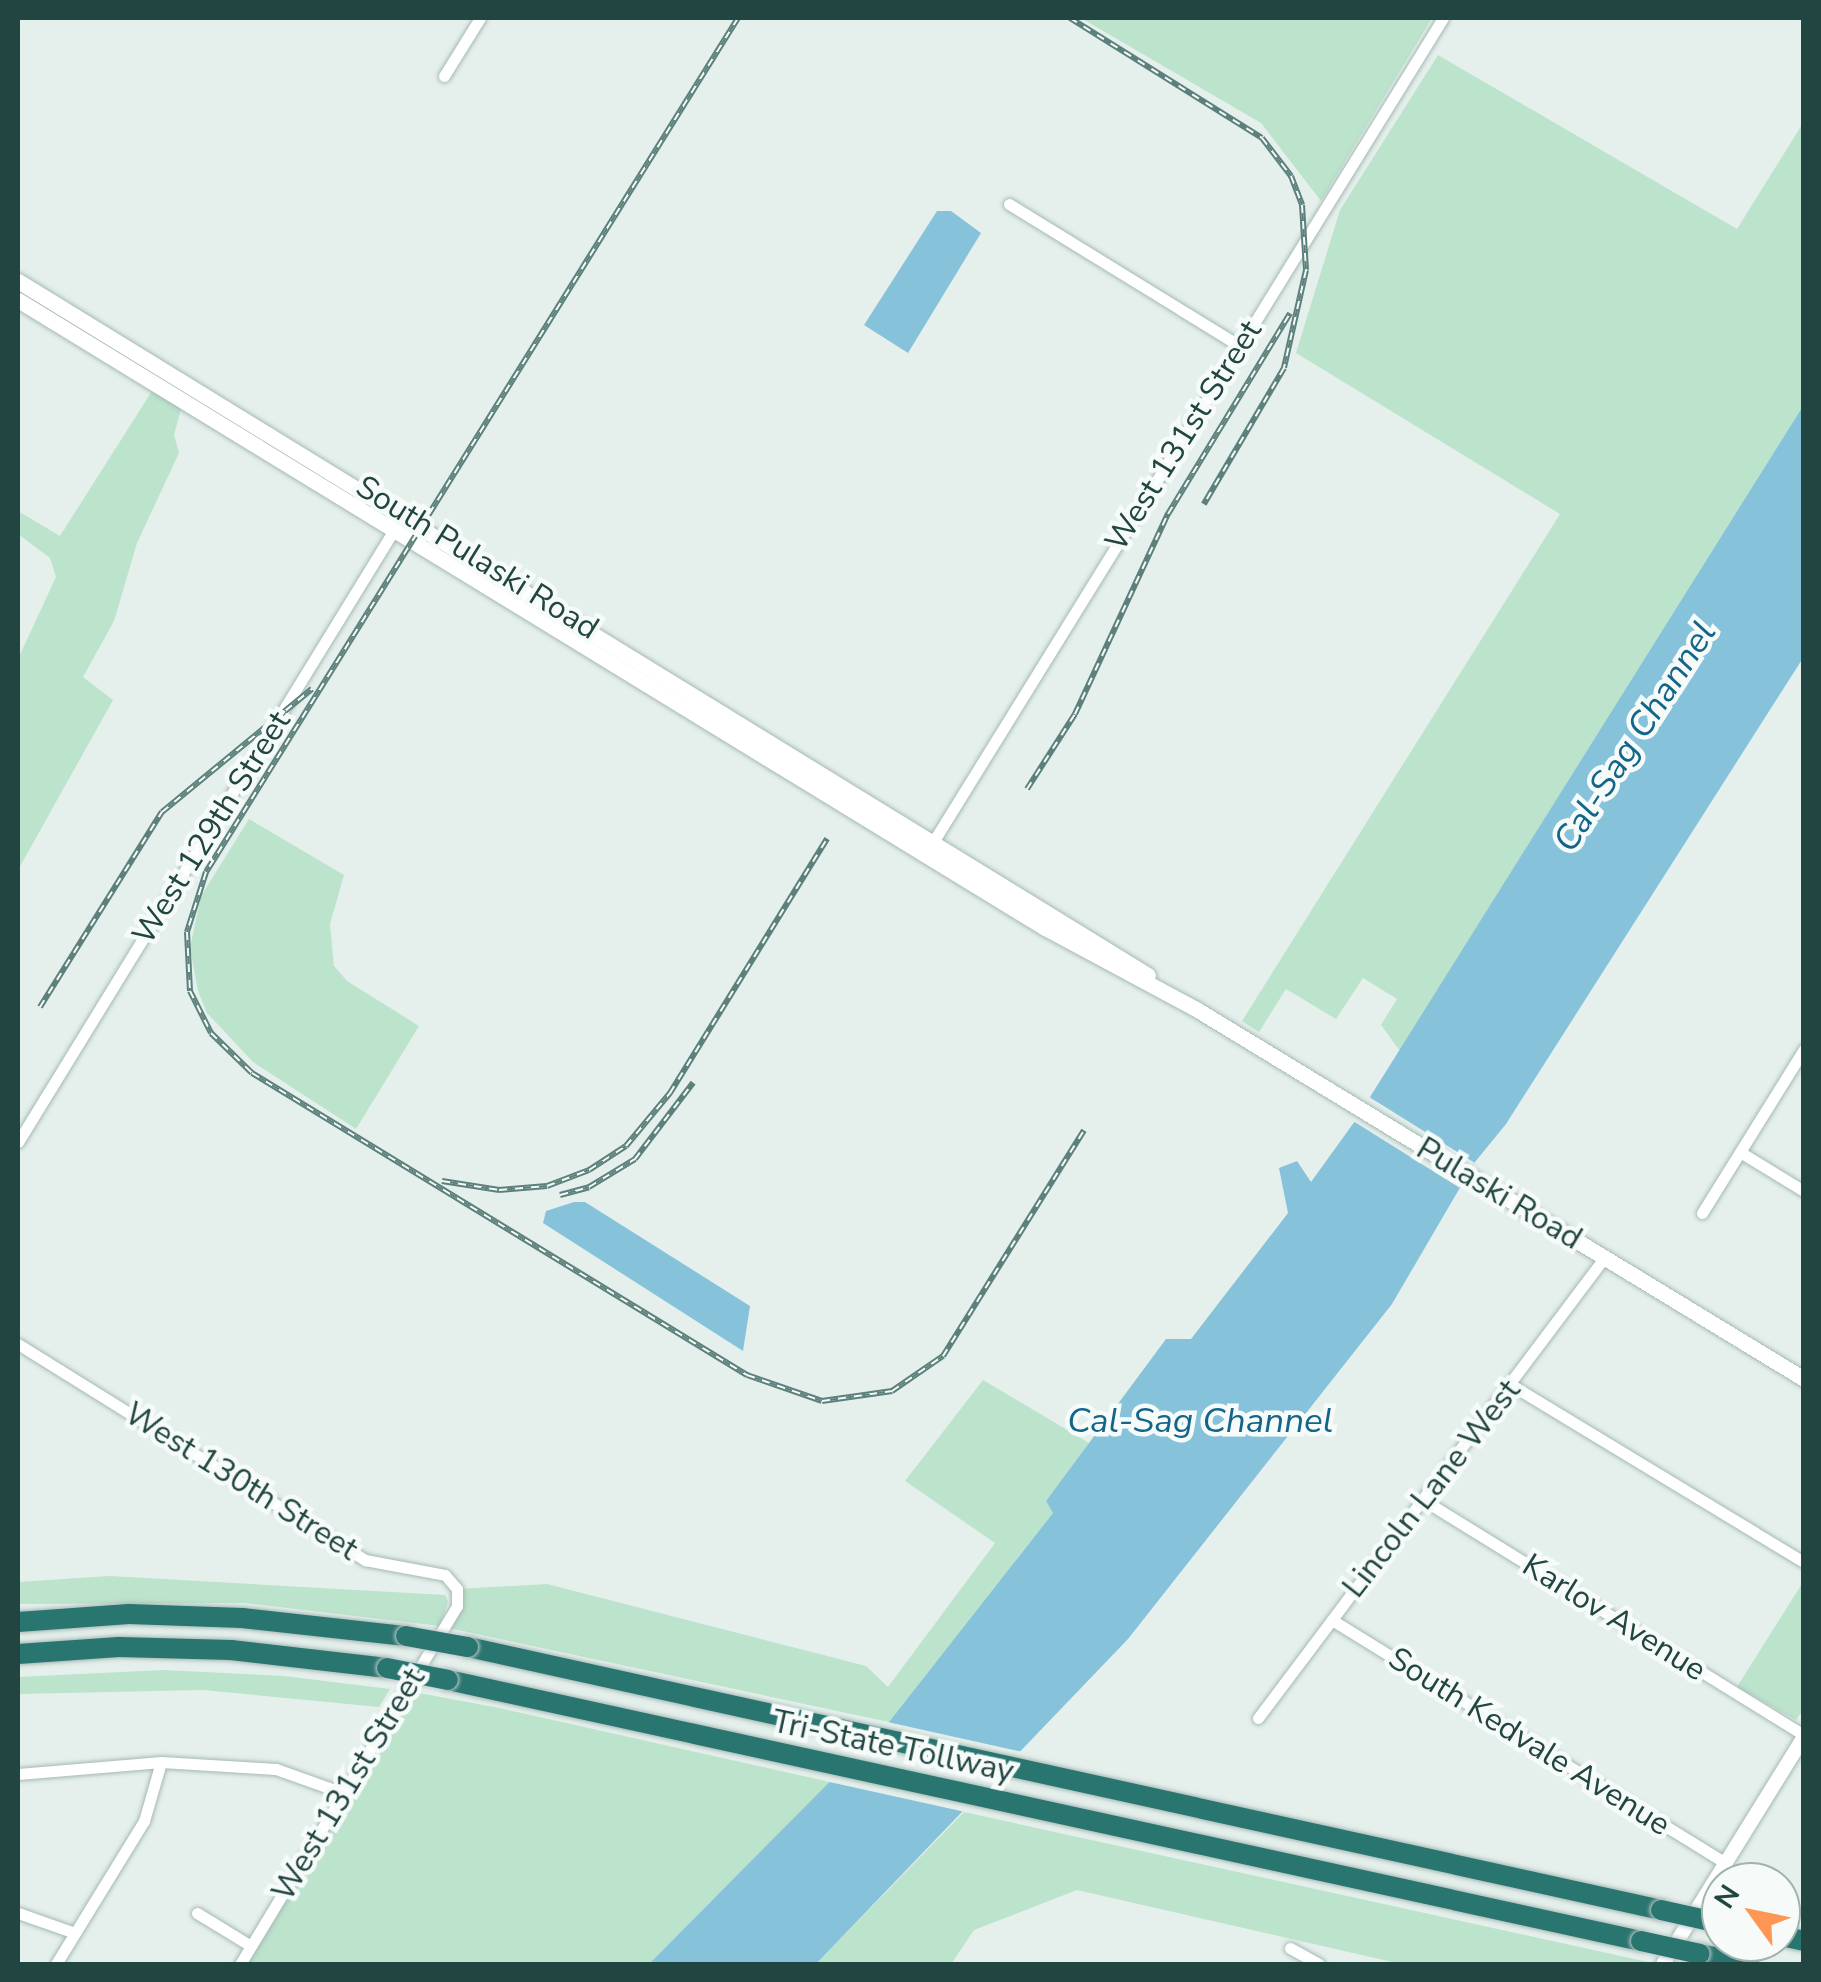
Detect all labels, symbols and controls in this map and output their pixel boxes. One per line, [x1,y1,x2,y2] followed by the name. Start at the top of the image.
[1098,314,1270,558] street label: West 131st Street
[349,468,605,648] street label: South Pulaski Road
[1545,614,1725,860] water label: Cal-Sag Channel
[125,704,299,952] street label: West 129th Street
[1409,1130,1589,1258] street label: Pulaski Road
[1335,1372,1529,1606] street label: Lincoln Lane West
[117,1395,365,1569] street label: West 130th Street
[1067,1400,1333,1442] water label: Cal-Sag Channel
[1515,1546,1713,1690] street label: Karlov Avenue
[1381,1640,1677,1844] street label: South Kedvale Avenue
[264,1662,434,1908] street label: West 131st Street
[769,1703,1017,1791] street label: Tri-State Tollway
[1701,1862,1801,1962] north arrow
[1706,1878,1749,1916] text: N

